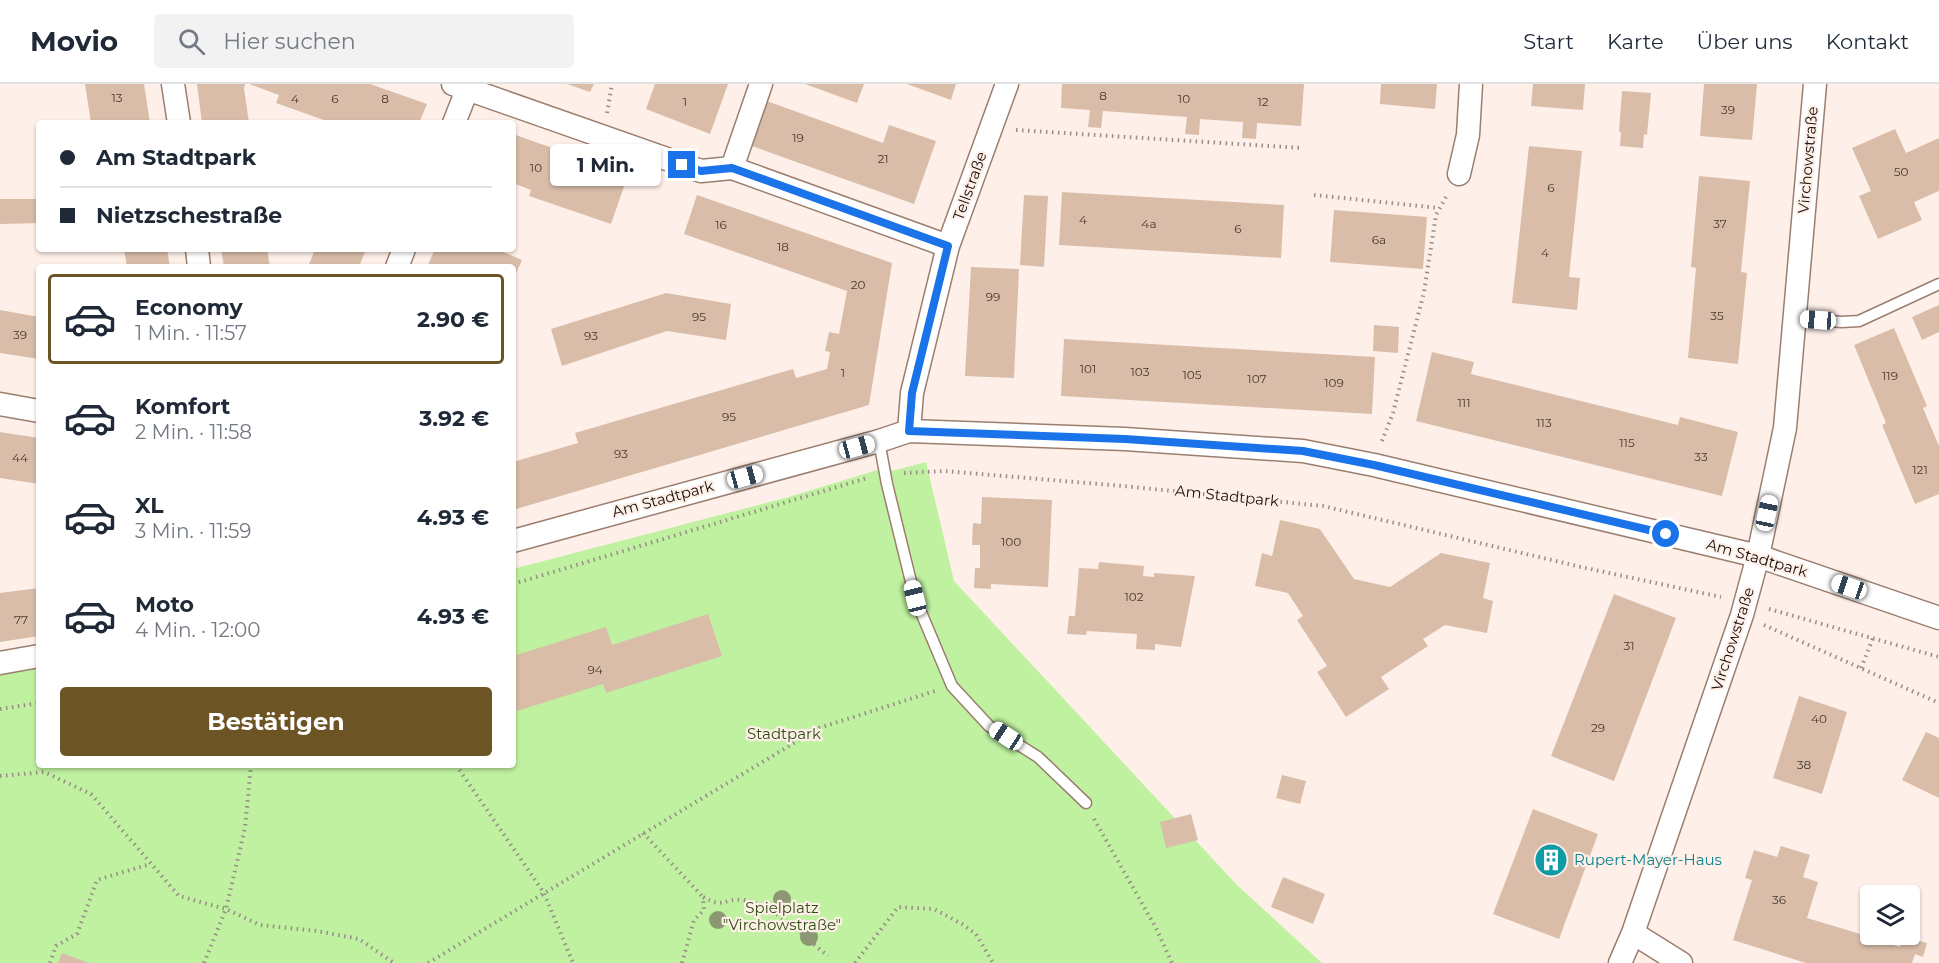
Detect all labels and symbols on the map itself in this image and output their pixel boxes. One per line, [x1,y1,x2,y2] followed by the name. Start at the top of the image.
[1099,88,1107,103] house number: 8
[111,90,123,105] house number: 13
[291,91,299,106] house number: 4
[331,91,339,106] house number: 6
[381,91,389,106] house number: 8
[1178,91,1190,106] house number: 10
[683,94,687,109] house number: 1
[1257,94,1269,109] house number: 12
[1721,102,1735,117] house number: 39
[1793,106,1822,214] street label: Virchowstraße
[792,130,804,145] house number: 19
[550,144,661,186] callout: 1 Min.
[948,149,991,223] street label: Tellstraße
[668,151,695,178] route end
[877,151,889,166] house number: 21
[530,160,542,175] house number: 10
[1894,164,1908,179] house number: 50
[1547,180,1555,195] house number: 6
[1079,212,1087,227] house number: 4
[1141,216,1157,231] house number: 4a
[1713,216,1727,231] house number: 37
[715,217,727,232] house number: 16
[1234,221,1242,236] house number: 6
[1372,232,1386,247] house number: 6a
[777,239,789,254] house number: 18
[1541,245,1549,260] house number: 4
[851,277,865,292] house number: 20
[986,289,1000,304] house number: 99
[1710,308,1724,323] house number: 35
[692,309,706,324] house number: 95
[1799,310,1837,330] car
[13,327,27,342] house number: 39
[584,328,598,343] house number: 93
[1080,361,1096,376] house number: 101
[1131,364,1150,379] house number: 103
[841,365,845,380] house number: 1
[1182,367,1202,382] house number: 105
[1882,368,1898,383] house number: 119
[1247,371,1267,386] house number: 107
[1324,375,1344,390] house number: 109
[1458,395,1471,410] house number: 111
[722,409,736,424] house number: 95
[1536,415,1552,430] house number: 113
[837,434,877,460] car
[1619,435,1635,450] house number: 115
[614,446,628,461] house number: 93
[1694,449,1708,464] house number: 33
[12,450,28,465] house number: 44
[1912,462,1928,477] house number: 121
[725,464,765,490] car
[610,476,716,521] street label: Am Stadtpark
[1174,481,1280,510] street label: Am Stadtpark
[1754,494,1780,532] car
[1652,520,1679,547] route start
[1001,534,1021,549] house number: 100
[1704,534,1810,581] street label: Am Stadtpark
[1829,573,1869,601] car
[902,578,928,618] car
[1707,585,1758,693] street label: Virchowstraße
[1124,589,1144,604] house number: 102
[14,612,28,627] house number: 77
[1623,638,1635,653] house number: 31
[587,662,603,677] house number: 94
[1811,711,1827,726] house number: 40
[986,719,1026,753] car
[1591,720,1605,735] house number: 29
[747,724,821,743] park label: Stadtpark
[1797,757,1812,772] house number: 38
[1533,842,1569,878] building icon: Rupert-Mayer-Haus
[1574,850,1722,869] place label: Rupert-Mayer-Haus
[1772,892,1786,907] house number: 36
[723,898,841,934] park label: Spielplatz "Virchowstraße"

